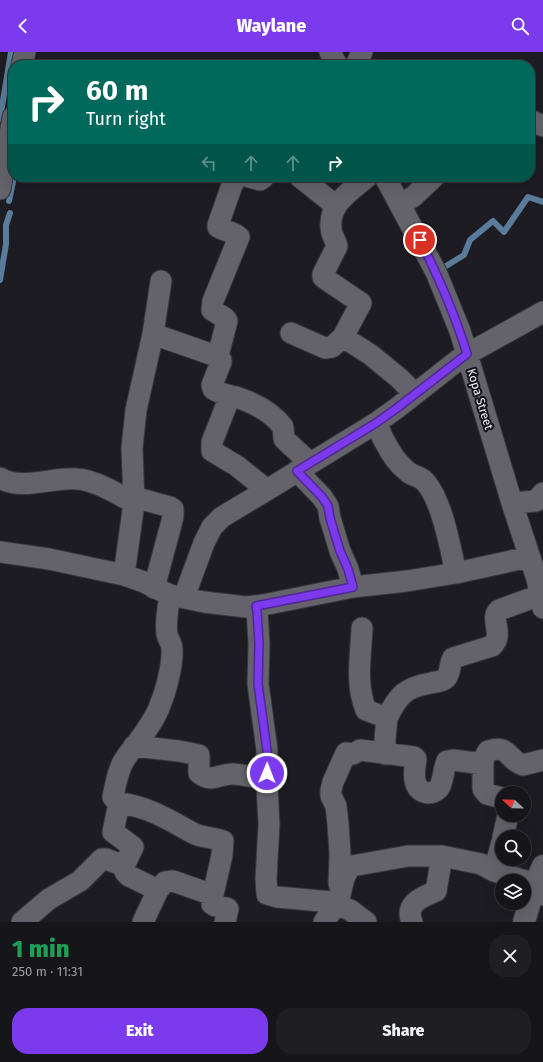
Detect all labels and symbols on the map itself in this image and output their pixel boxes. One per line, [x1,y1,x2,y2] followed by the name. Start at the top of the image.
[403,223,437,257] pin
[464,367,496,432] street label: Kopa Street
[246,752,288,794] position arrow
[495,786,531,822] north arrow

